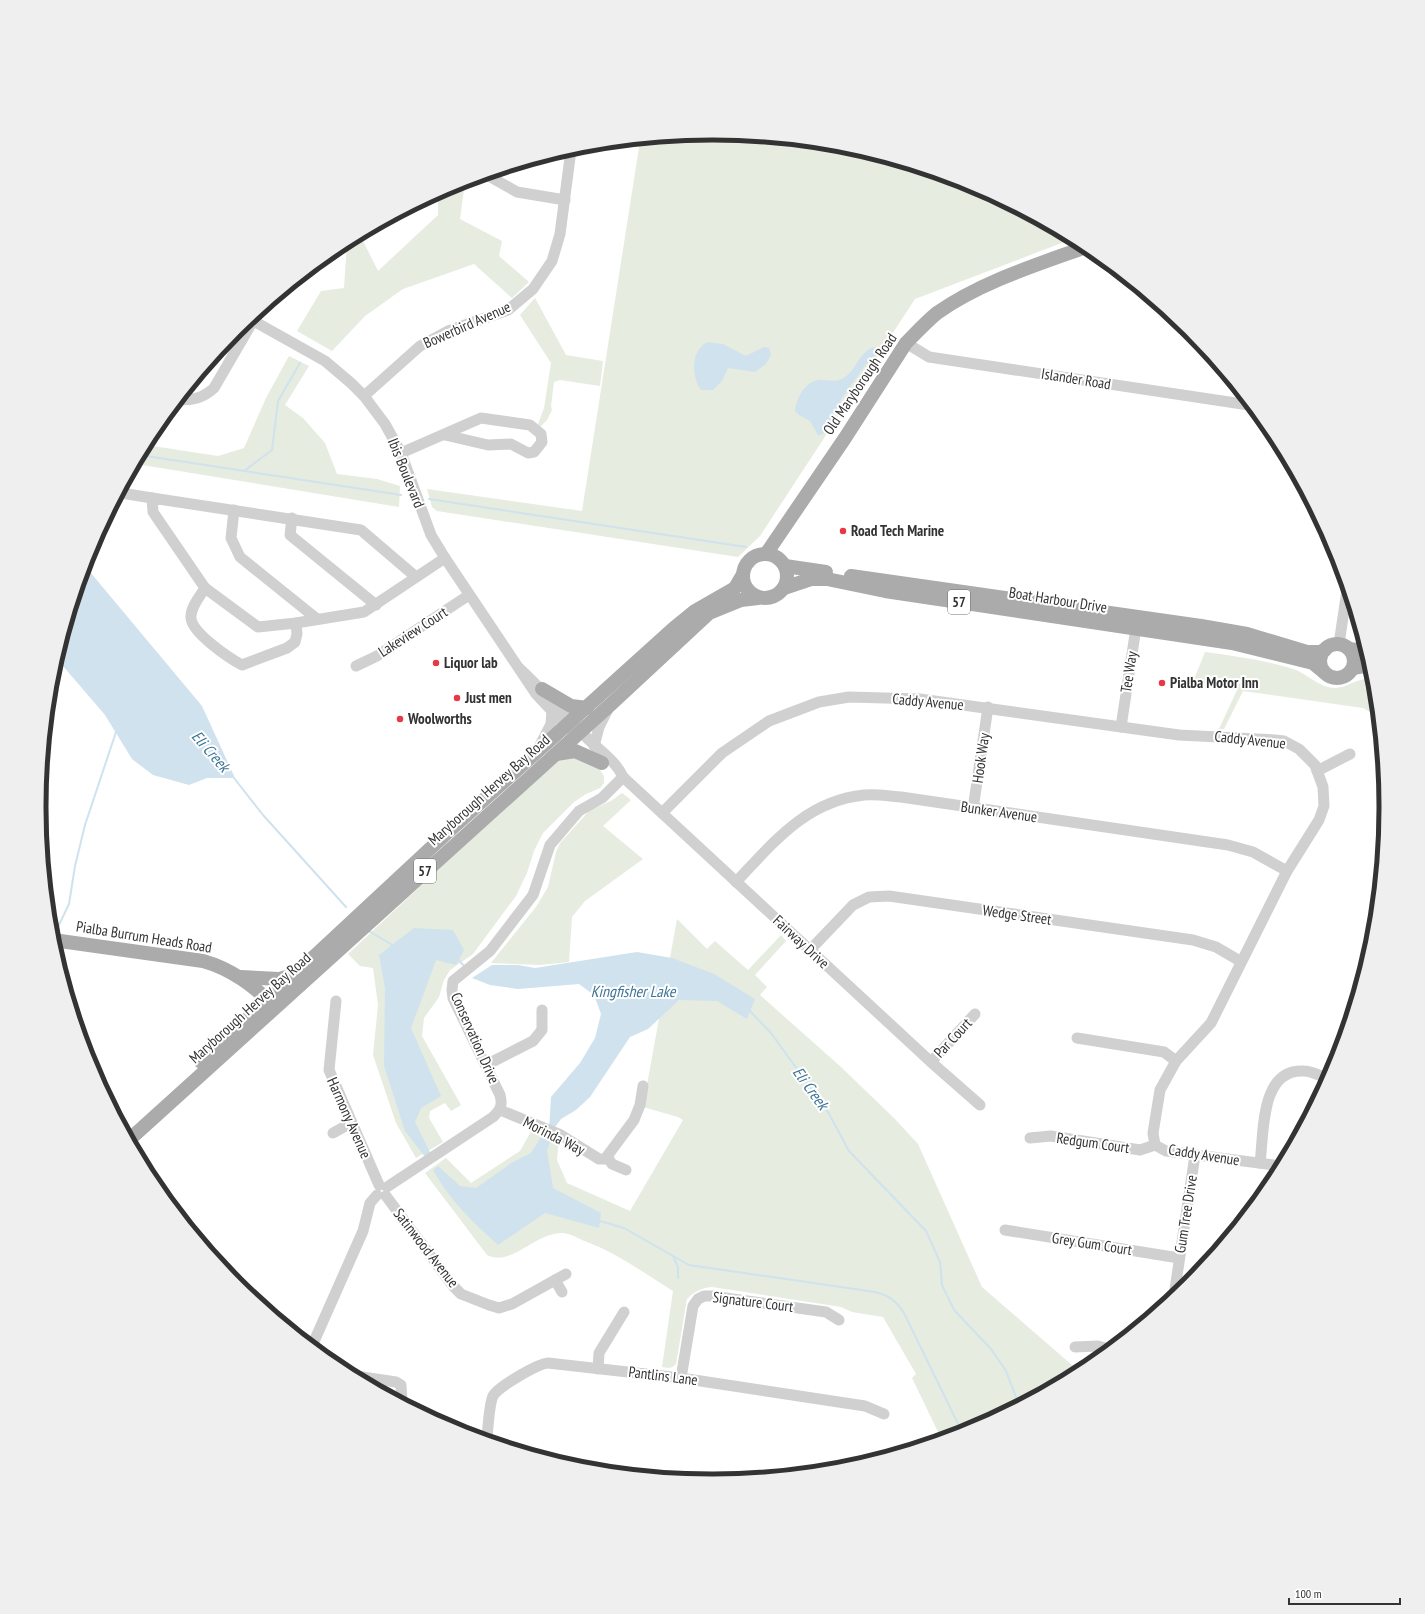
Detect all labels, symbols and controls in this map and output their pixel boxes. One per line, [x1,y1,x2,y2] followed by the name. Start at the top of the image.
[420,297,513,352] street label: Bowerbird Avenue
[819,329,901,438] street label: Old Maryborough Road
[1040,364,1112,393] street label: Islander Road
[384,435,429,510] street label: Ibis Boulevard
[851,521,944,540] place label: Road Tech Marine
[838,526,848,536] marker: Road Tech Marine
[1008,582,1108,617] street label: Boat Harbour Drive
[948,590,970,614] road number: 57
[375,602,451,661] street label: Lakeview Court
[1116,650,1141,694] street label: Tee Way
[444,653,498,672] place label: Liquor lab
[431,658,441,668] marker: Liquor lab
[1170,673,1259,692] place label: Pialba Motor Inn
[1157,678,1167,688] marker: Pialba Motor Inn
[464,688,512,707] place label: Just men
[892,689,965,714] street label: Caddy Avenue
[452,693,462,703] marker: Just men
[407,709,472,728] place label: Woolworths
[395,714,405,724] marker: Woolworths
[188,726,236,777] water label: Eli Creek
[1213,726,1287,753] street label: Caddy Avenue
[424,730,553,849] street label: Maryborough Hervey Bay Road
[968,731,993,784] street label: Hook Way
[960,797,1038,826] street label: Bunker Avenue
[414,859,436,883] road number: 57
[982,900,1053,929] street label: Wedge Street
[769,911,833,972] street label: Fairway Drive
[75,916,213,957] street label: Pialba Burrum Heads Road
[185,948,314,1067] street label: Maryborough Hervey Bay Road
[591,981,677,1001] water label: Kingfisher Lake
[447,989,504,1086] street label: Conservation Drive
[929,1014,976,1062] street label: Par Court
[789,1063,834,1115] water label: Eli Creek
[323,1074,376,1161] street label: Harmony Avenue
[520,1112,589,1159] street label: Morinda Way
[1055,1128,1131,1157] street label: Redgum Court
[1167,1140,1241,1169] street label: Caddy Avenue
[1170,1174,1201,1254] street label: Gum Tree Drive
[390,1204,463,1291] street label: Satinwood Avenue
[1051,1228,1133,1259] street label: Grey Gum Court
[712,1287,794,1316] street label: Signature Court
[627,1362,699,1389] street label: Pantlins Lane
[1289,1580,1400,1606] scale bar
[1295,1586,1322,1601] text: 100 m

